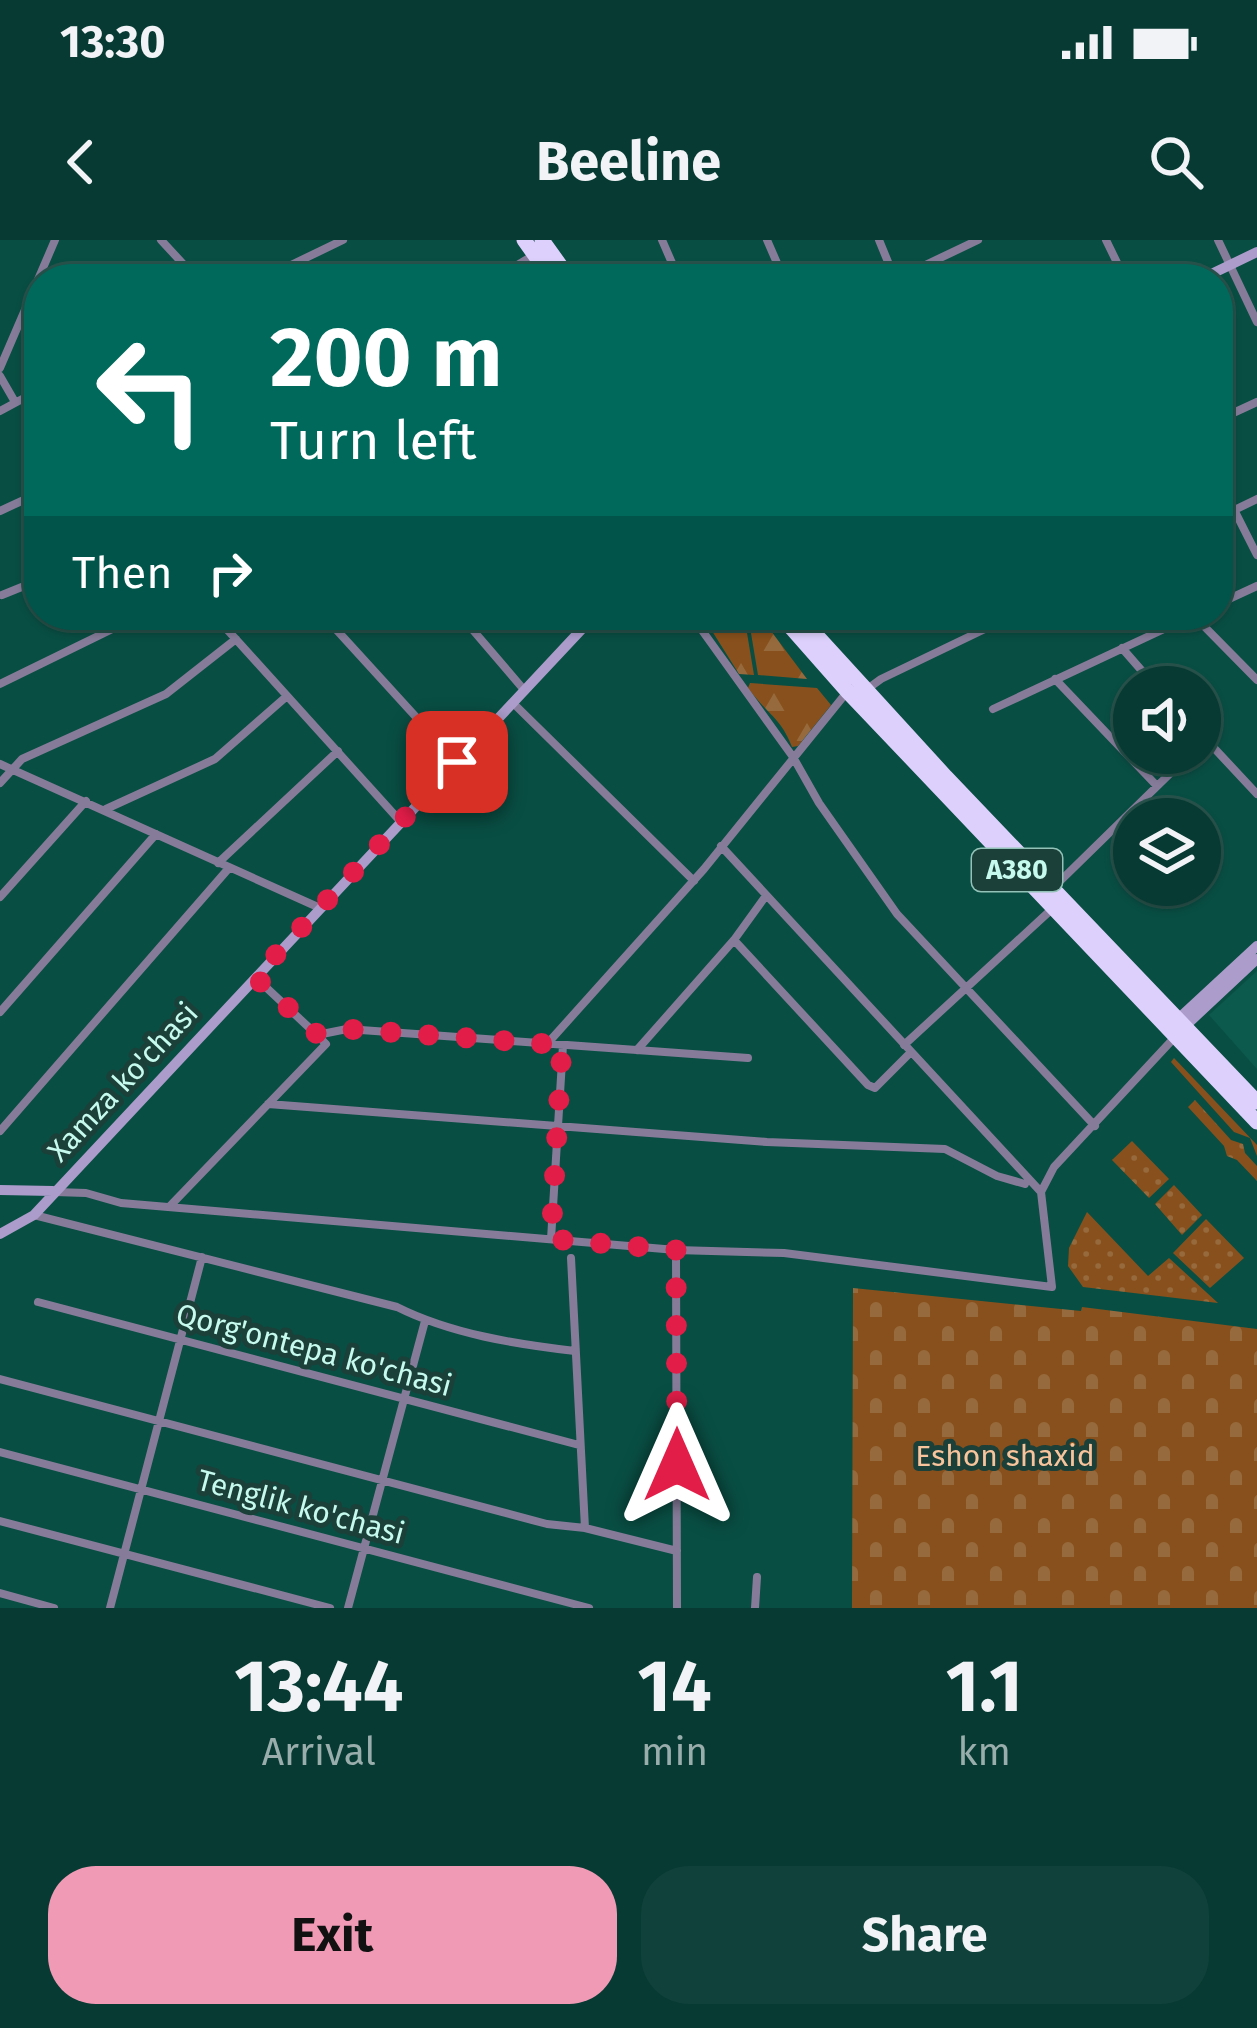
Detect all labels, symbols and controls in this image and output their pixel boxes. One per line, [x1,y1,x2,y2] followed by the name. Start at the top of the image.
[60,15,166,69] text: 13:30
[48,129,114,195] icon: back
[1143,129,1209,195] icon: search
[536,130,721,194] text: Beeline
[270,307,503,408] text: 200 m
[72,312,228,468] icon: left
[270,409,477,473] text: Turn left
[197,540,263,606] icon: right
[72,546,173,600] text: Then
[1113,666,1221,906] map controls
[1113,666,1221,774] button: sound
[406,711,508,813] pin
[424,729,490,795] icon: arrive
[1113,798,1221,906] button: layers
[972,849,1062,891] road number: A380
[40,995,206,1169] street label: Xamza ko'chasi
[172,1296,456,1404] street label: Qorg'ontepa ko'chasi
[614,1402,740,1528] position arrow
[915,1438,1095,1474] park label: Eshon shaxid
[193,1462,409,1552] street label: Tenglik ko'chasi
[234,1644,403,1730] text: 13:44
[638,1644,712,1730] text: 14
[946,1644,1023,1730] text: 1.1
[262,1729,376,1775] text: Arrival
[641,1729,708,1775] text: min
[958,1729,1011,1775] text: km
[48,1866,617,2004] button: Exit
[641,1866,1209,2004] button: Share

